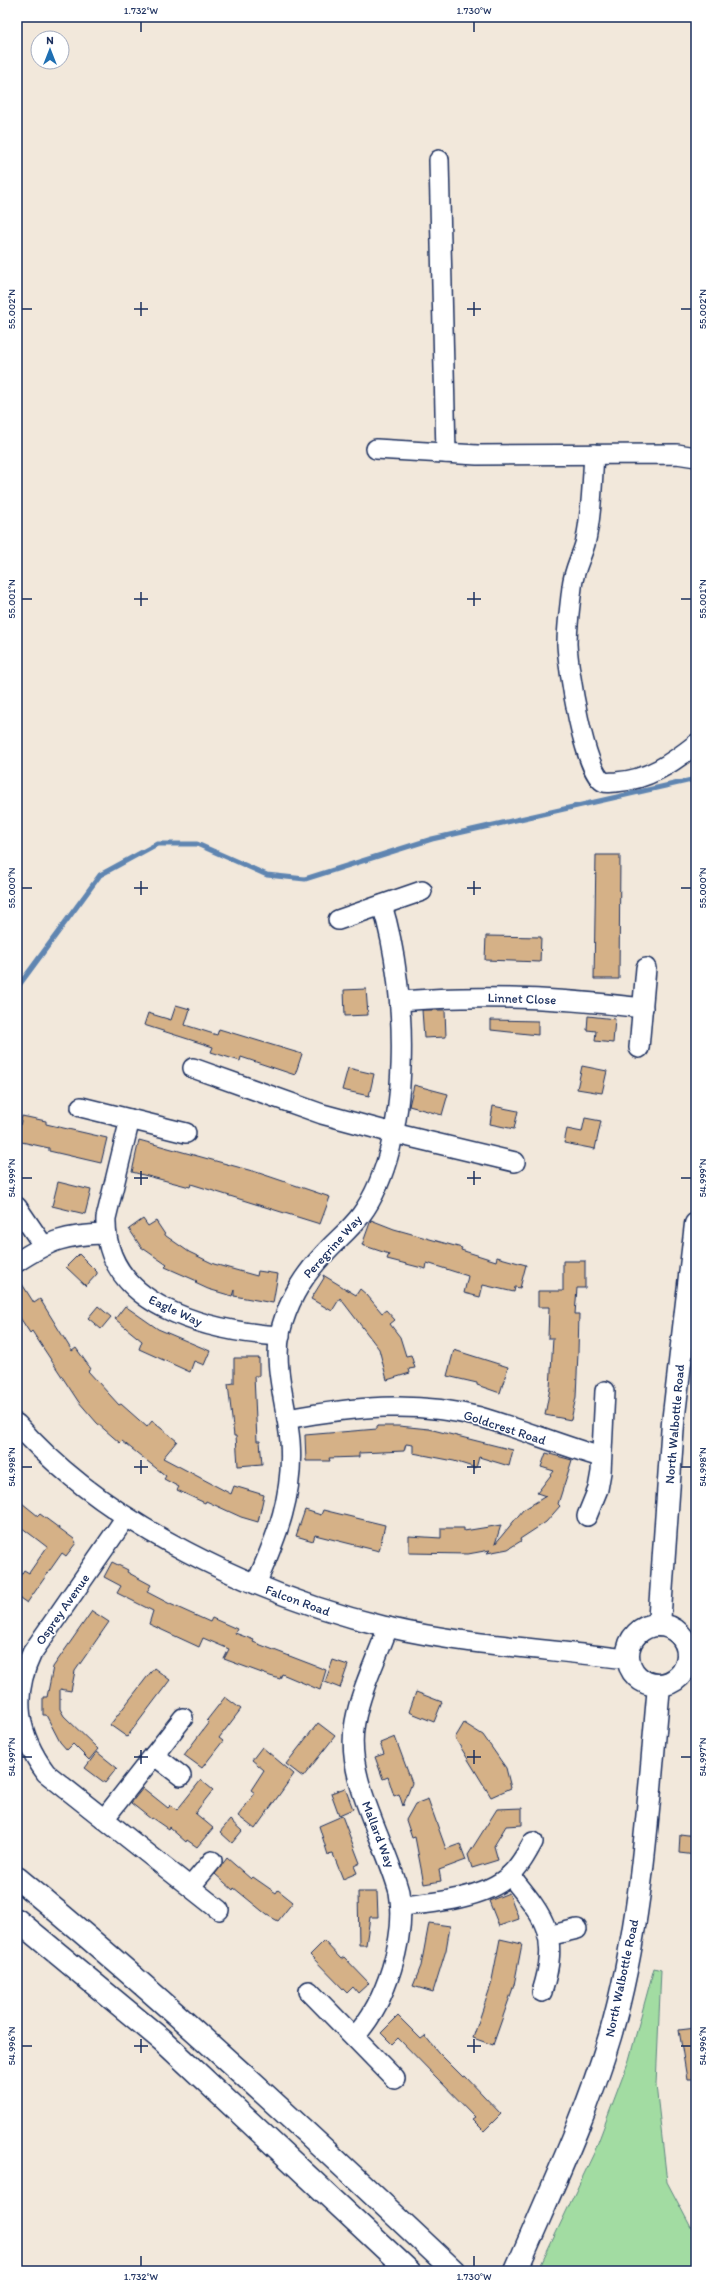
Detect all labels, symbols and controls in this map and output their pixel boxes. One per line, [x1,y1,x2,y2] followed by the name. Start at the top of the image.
[124,4,159,17] text: 1.732°W
[456,4,492,17] text: 1.730°W
[30,30,70,70] north arrow
[46,34,54,47] text: N
[5,289,18,329] text: 55.002°N
[696,289,709,329] text: 55.002°N
[5,579,18,619] text: 55.001°N
[696,579,709,619] text: 55.001°N
[5,867,18,909] text: 55.000°N
[696,867,709,909] text: 55.000°N
[487,990,557,1007] street label: Linnet Close
[5,1158,18,1198] text: 54.999°N
[696,1158,709,1198] text: 54.999°N
[300,1212,365,1281] street label: Peregrine Way
[147,1292,205,1329] street label: Eagle Way
[662,1363,687,1485] street label: North Walbottle Road
[462,1407,548,1448] street label: Goldcrest Road
[5,1447,18,1487] text: 54.998°N
[696,1447,709,1487] text: 54.998°N
[32,1571,92,1648] street label: Osprey Avenue
[263,1582,332,1619] street label: Falcon Road
[5,1737,18,1776] text: 54.997°N
[696,1737,709,1776] text: 54.997°N
[359,1799,398,1870] street label: Mallard Way
[602,1918,641,2038] street label: North Walbottle Road
[5,2026,18,2066] text: 54.996°N
[696,2026,709,2066] text: 54.996°N
[124,2270,159,2283] text: 1.732°W
[456,2270,492,2283] text: 1.730°W

